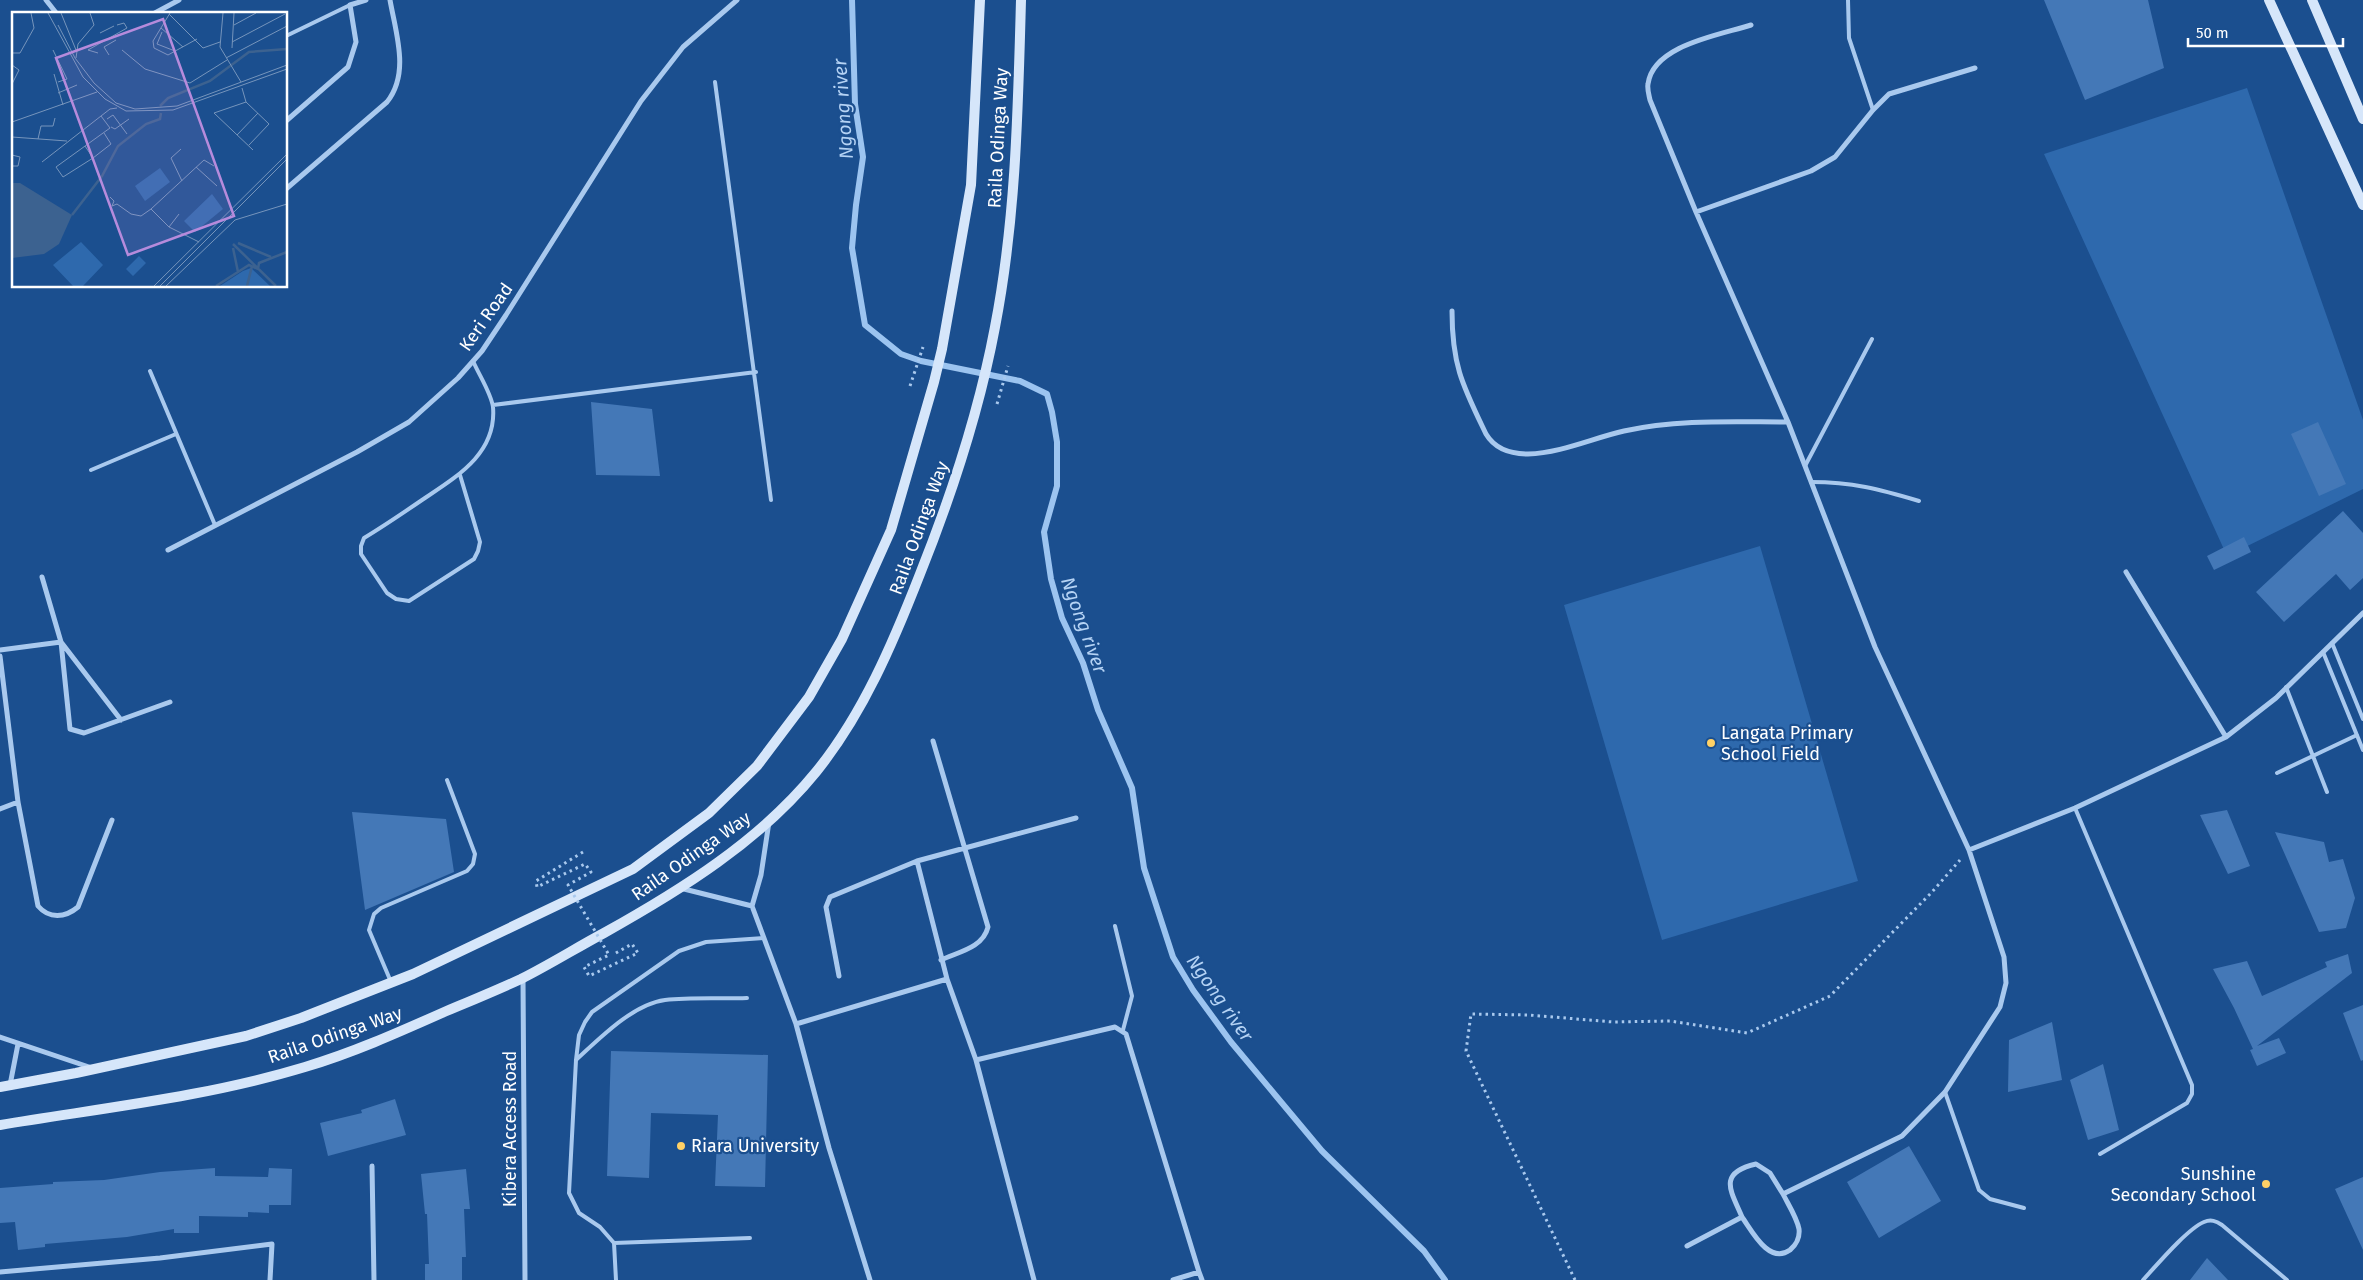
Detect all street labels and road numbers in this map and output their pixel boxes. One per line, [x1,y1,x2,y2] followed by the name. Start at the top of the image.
[983,67,1013,209] street label: Raila Odinga Way
[454,279,518,355] street label: Keri Road
[885,458,953,598] street label: Raila Odinga Way
[627,807,755,905] street label: Raila Odinga Way
[265,1002,405,1068] street label: Raila Odinga Way
[499,1051,521,1207] street label: Kibera Access Road

